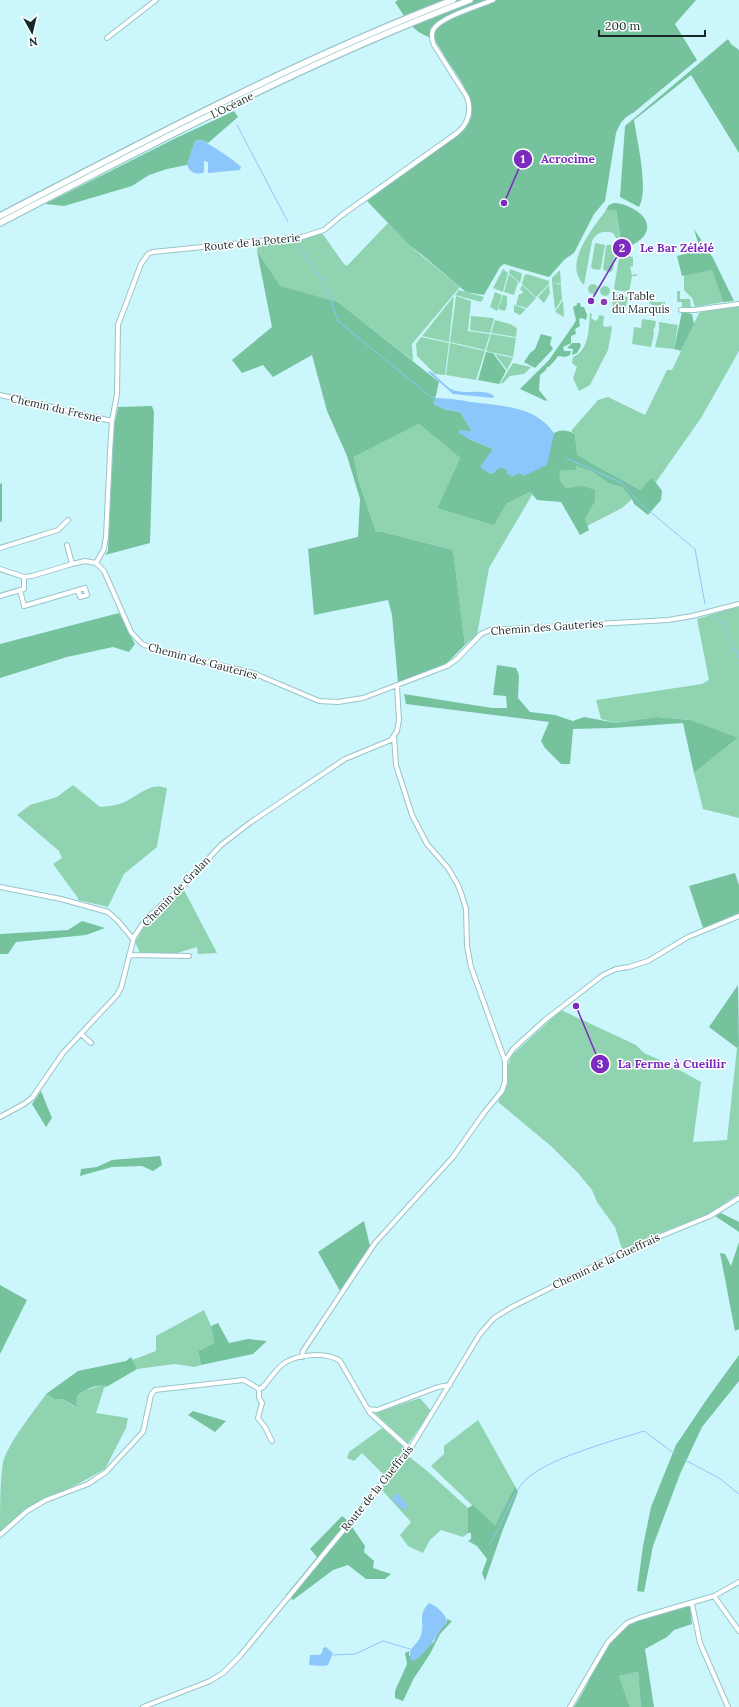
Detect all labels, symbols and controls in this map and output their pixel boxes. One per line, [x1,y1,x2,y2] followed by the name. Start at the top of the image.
[12,12,52,52] north arrow
[599,12,705,38] scale bar
[605,18,641,33] text: 200 m
[28,34,39,49] text: N
[208,89,256,121] street label: L’Océane
[513,147,603,171] callout: Acrocime
[521,151,526,166] text: 1
[541,151,596,166] text: Acrocime
[203,230,301,254] street label: Route de la Poterie
[612,236,722,260] callout: Le Bar Zélélé
[619,240,625,255] text: 2
[640,240,715,255] text: Le Bar Zélélé
[612,289,670,316] place label: La Table du Marquis
[599,297,609,307] marker: La Table du Marquis
[9,391,103,425] street label: Chemin du Fresne
[490,616,604,638] street label: Chemin des Gauteries
[147,640,259,682] street label: Chemin des Gauteries
[139,853,213,929] street label: Chemin de Gralan
[590,1052,734,1076] callout: La Ferme à Cueillir
[597,1056,604,1071] text: 3
[618,1056,727,1071] text: La Ferme à Cueillir
[550,1230,662,1292] street label: Chemin de la Gueffrais
[338,1442,416,1534] street label: Route de la Gueffrais

